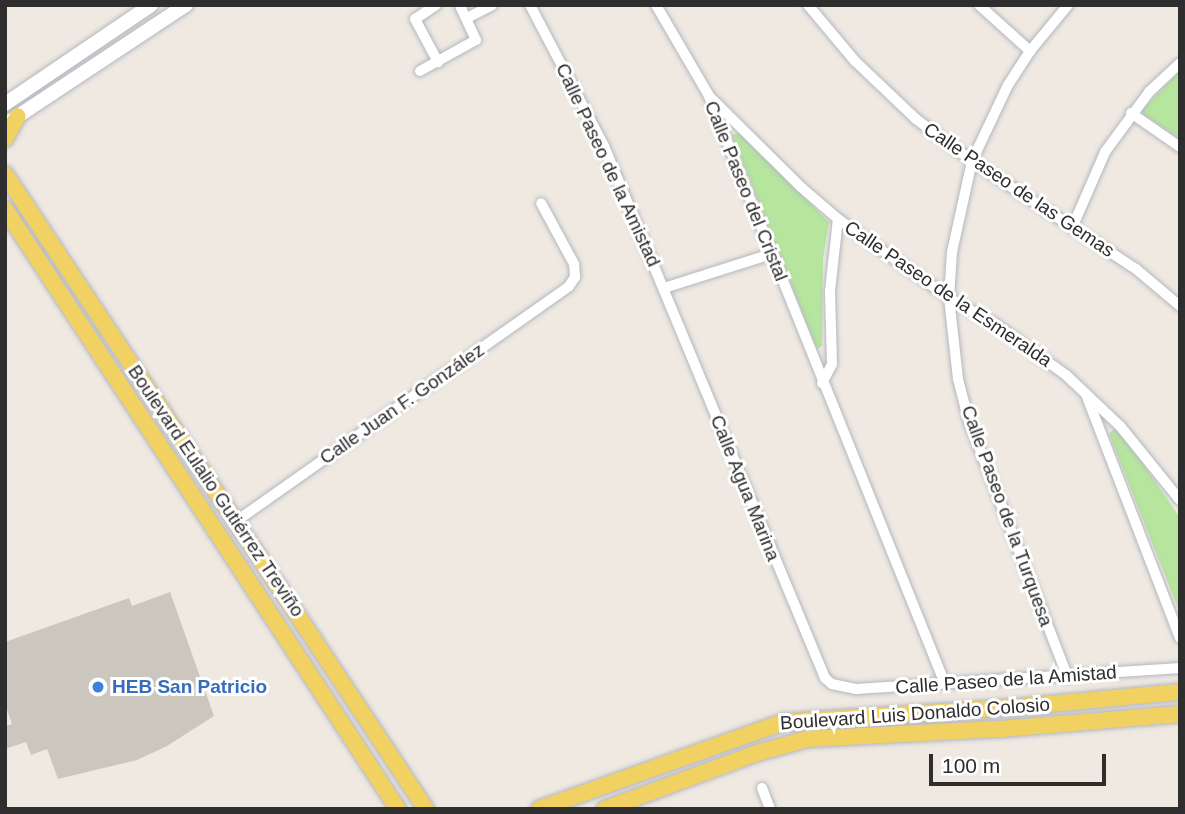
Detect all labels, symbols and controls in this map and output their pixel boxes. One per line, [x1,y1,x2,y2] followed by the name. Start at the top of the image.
[551,59,665,271] street label: Calle Paseo de la Amistad
[699,98,793,284] street label: Calle Paseo del Cristal
[919,118,1119,262] street label: Calle Paseo de las Gemas
[840,216,1056,372] street label: Calle Paseo de la Esmeralda
[315,339,489,469] street label: Calle Juan F. González
[123,361,309,621] street label: Boulevard Eulalio Gutiérrez Treviño
[956,402,1058,630] street label: Calle Paseo de la Turquesa
[705,411,785,565] street label: Calle Agua Marina
[894,661,1118,699] street label: Calle Paseo de la Amistad
[112,676,267,698] place label: HEB San Patricio
[90,679,106,695] marker: HEB San Patricio
[779,693,1051,735] street label: Boulevard Luis Donaldo Colosio
[933,740,1110,784] scale bar
[942,754,1000,777] text: 100 m

